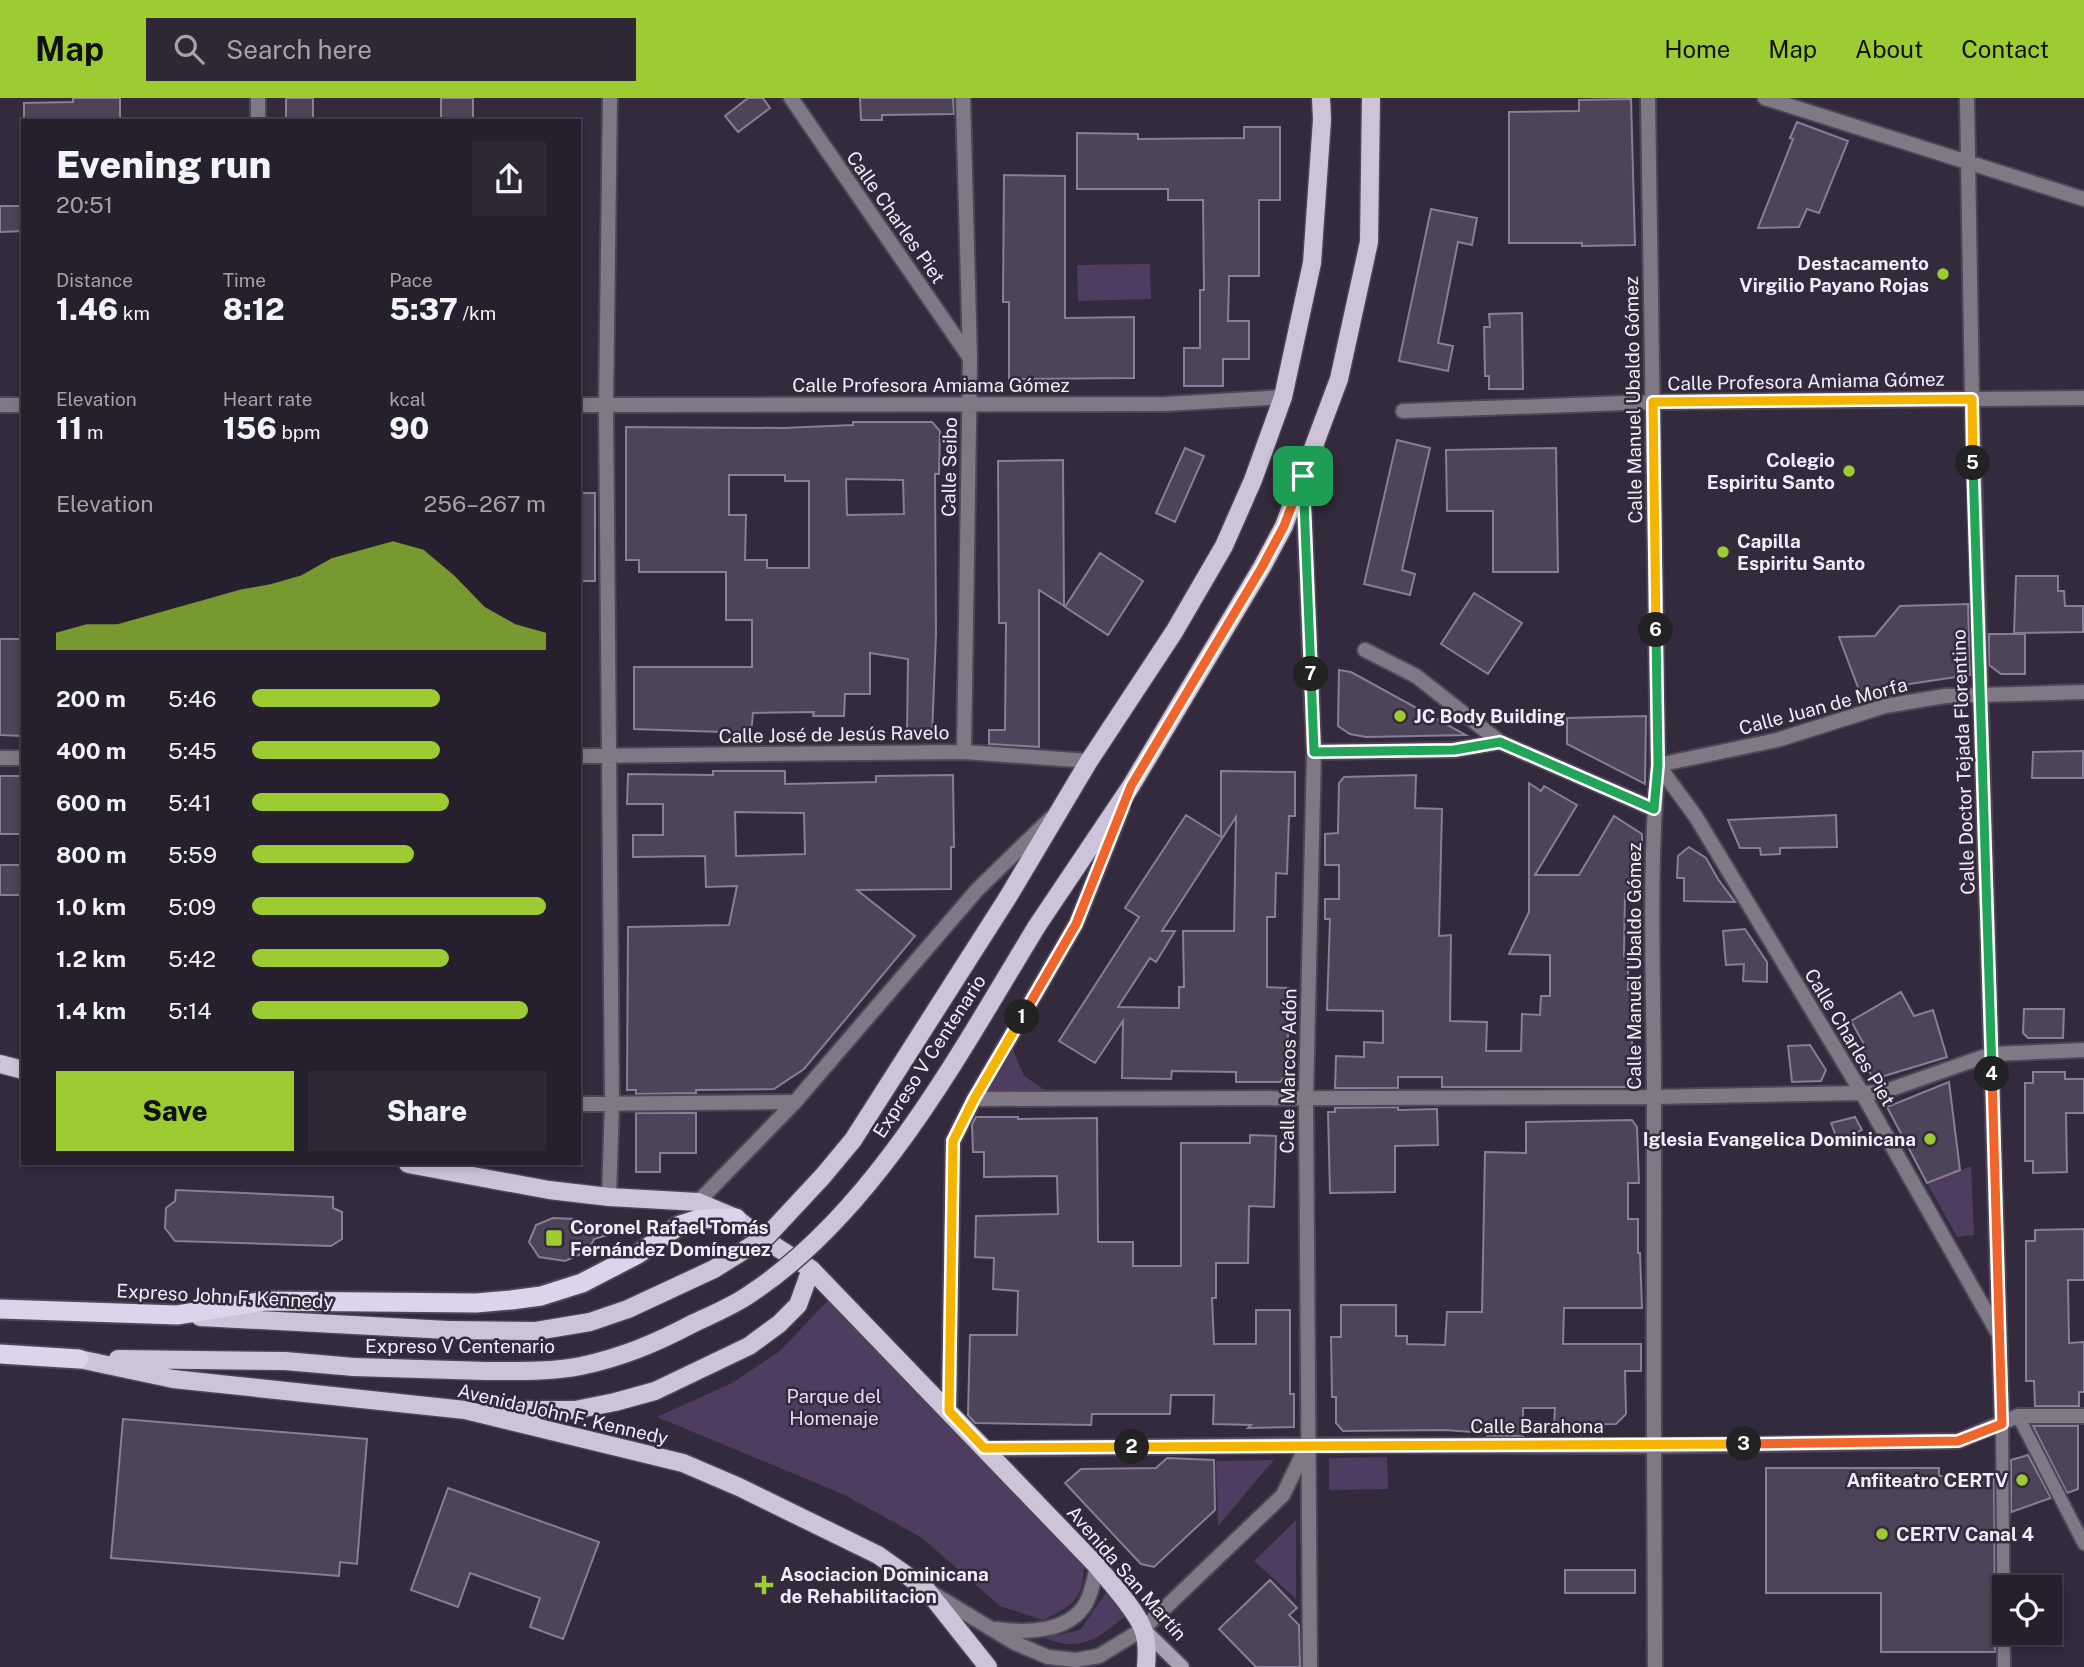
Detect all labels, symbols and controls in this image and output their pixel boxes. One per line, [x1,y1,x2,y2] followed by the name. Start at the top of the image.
[146,18,636,81] search box
[35,30,104,68] text: Map
[170,30,208,68] icon: search
[226,34,372,65] text: Search here
[1664,35,1730,63] text: Home
[1768,35,1817,63] text: Map
[1855,35,1923,63] text: About
[1961,35,2049,63] text: Contact
[56,142,271,187] text: Evening run
[472,142,546,216] button: share
[842,147,950,287] street label: Calle Charles Piet
[56,191,113,218] text: 20:51
[1739,252,1929,296] place label: Destacamento Virgilio Payano Rojas
[1935,266,1951,282] marker: Destacamento Virgilio Payano Rojas
[56,269,133,291] text: Distance
[223,269,266,291] text: Time
[389,269,433,291] text: Pace
[1620,276,1646,524] street label: Calle Manuel Ubaldo Gómez
[56,291,118,327] text: 1.46
[223,291,285,327] text: 8:12
[389,291,458,327] text: 5:37
[118,302,150,324] text: km
[458,302,496,324] text: /km
[1667,368,1945,394] street label: Calle Profesora Amiama Gómez
[792,374,1070,396] street label: Calle Profesora Amiama Gómez
[56,388,137,410] text: Elevation
[223,388,312,410] text: Heart rate
[389,388,426,410] text: kcal
[56,410,82,446] text: 11
[223,410,277,446] text: 156
[389,410,429,446] text: 90
[937,417,961,517] street label: Calle Seibo
[82,421,103,443] text: m
[277,421,321,443] text: bpm
[1273,446,1333,506] pin
[1955,446,1990,480] pin: 5
[1707,449,1835,493] place label: Colegio Espiritu Santo
[1966,451,1979,473] text: 5
[1284,457,1322,495] icon: arrive
[1841,463,1857,479] marker: Colegio Espiritu Santo
[56,490,154,517] text: Elevation
[424,490,546,517] text: 256–267 m
[1737,530,1865,574] place label: Capilla Espiritu Santo
[1715,544,1731,560] marker: Capilla Espiritu Santo
[1638,612,1674,648] pin: 6
[1649,618,1662,640] text: 6
[1947,629,1979,895] street label: Calle Doctor Tejada Florentino
[1294,656,1328,692] pin: 7
[1305,662,1316,684] text: 7
[1736,673,1910,739] street label: Calle Juan de Morfa
[56,685,126,712] text: 200 m
[168,685,217,712] text: 5:46
[1414,705,1565,727] place label: JC Body Building
[1392,708,1408,724] marker: JC Body Building
[718,721,950,747] street label: Calle José de Jesús Ravelo
[56,737,126,764] text: 400 m
[168,737,217,764] text: 5:45
[56,789,126,816] text: 600 m
[168,789,212,816] text: 5:41
[56,841,127,868] text: 800 m
[168,841,217,868] text: 5:59
[1623,842,1645,1090] street label: Calle Manuel Ubaldo Gómez
[56,893,126,920] text: 1.0 km
[168,893,216,920] text: 5:09
[56,945,126,972] text: 1.2 km
[168,945,216,972] text: 5:42
[1800,964,1900,1110] street label: Calle Charles Piet
[868,970,990,1142] street label: Expreso V Centenario
[1276,988,1300,1154] street label: Calle Marcos Adón
[56,997,126,1024] text: 1.4 km
[168,997,212,1024] text: 5:14
[1004,1000,1040,1034] pin: 1
[1017,1005,1026,1027] text: 1
[1974,1056,2010,1091] pin: 4
[1985,1062,1998,1084] text: 4
[56,1071,294,1151] button: Save
[308,1071,546,1151] button: Share
[1643,1128,1916,1150] place label: Iglesia Evangelica Dominicana
[1922,1131,1938,1147] marker: Iglesia Evangelica Dominicana
[570,1216,770,1260] place label: Coronel Rafael Tomás Fernández Domínguez
[544,1228,564,1248] marker: Coronel Rafael Tomás Fernández Domínguez
[116,1279,334,1313] street label: Expreso John F. Kennedy
[365,1335,555,1357] street label: Expreso V Centenario
[455,1379,671,1449] street label: Avenida John F. Kennedy
[787,1385,881,1429] park label: Parque del Homenaje
[1470,1415,1604,1437] street label: Calle Barahona
[1726,1426,1762,1462] pin: 3
[1114,1430,1150,1464] pin: 2
[1737,1432,1750,1454] text: 3
[1125,1435,1138,1457] text: 2
[1846,1469,2008,1491] place label: Anfiteatro CERTV
[2014,1472,2030,1488] marker: Anfiteatro CERTV
[1063,1501,1191,1645] street label: Avenida San Martín
[1896,1523,2034,1545] place label: CERTV Canal 4
[1874,1526,1890,1542] marker: CERTV Canal 4
[780,1563,989,1607] place label: Asociacion Dominicana de Rehabilitacion
[754,1575,774,1595] marker: Asociacion Dominicana de Rehabilitacion
[1992,1575,2062,1645] map controls
[1992,1575,2062,1645] button: locate

